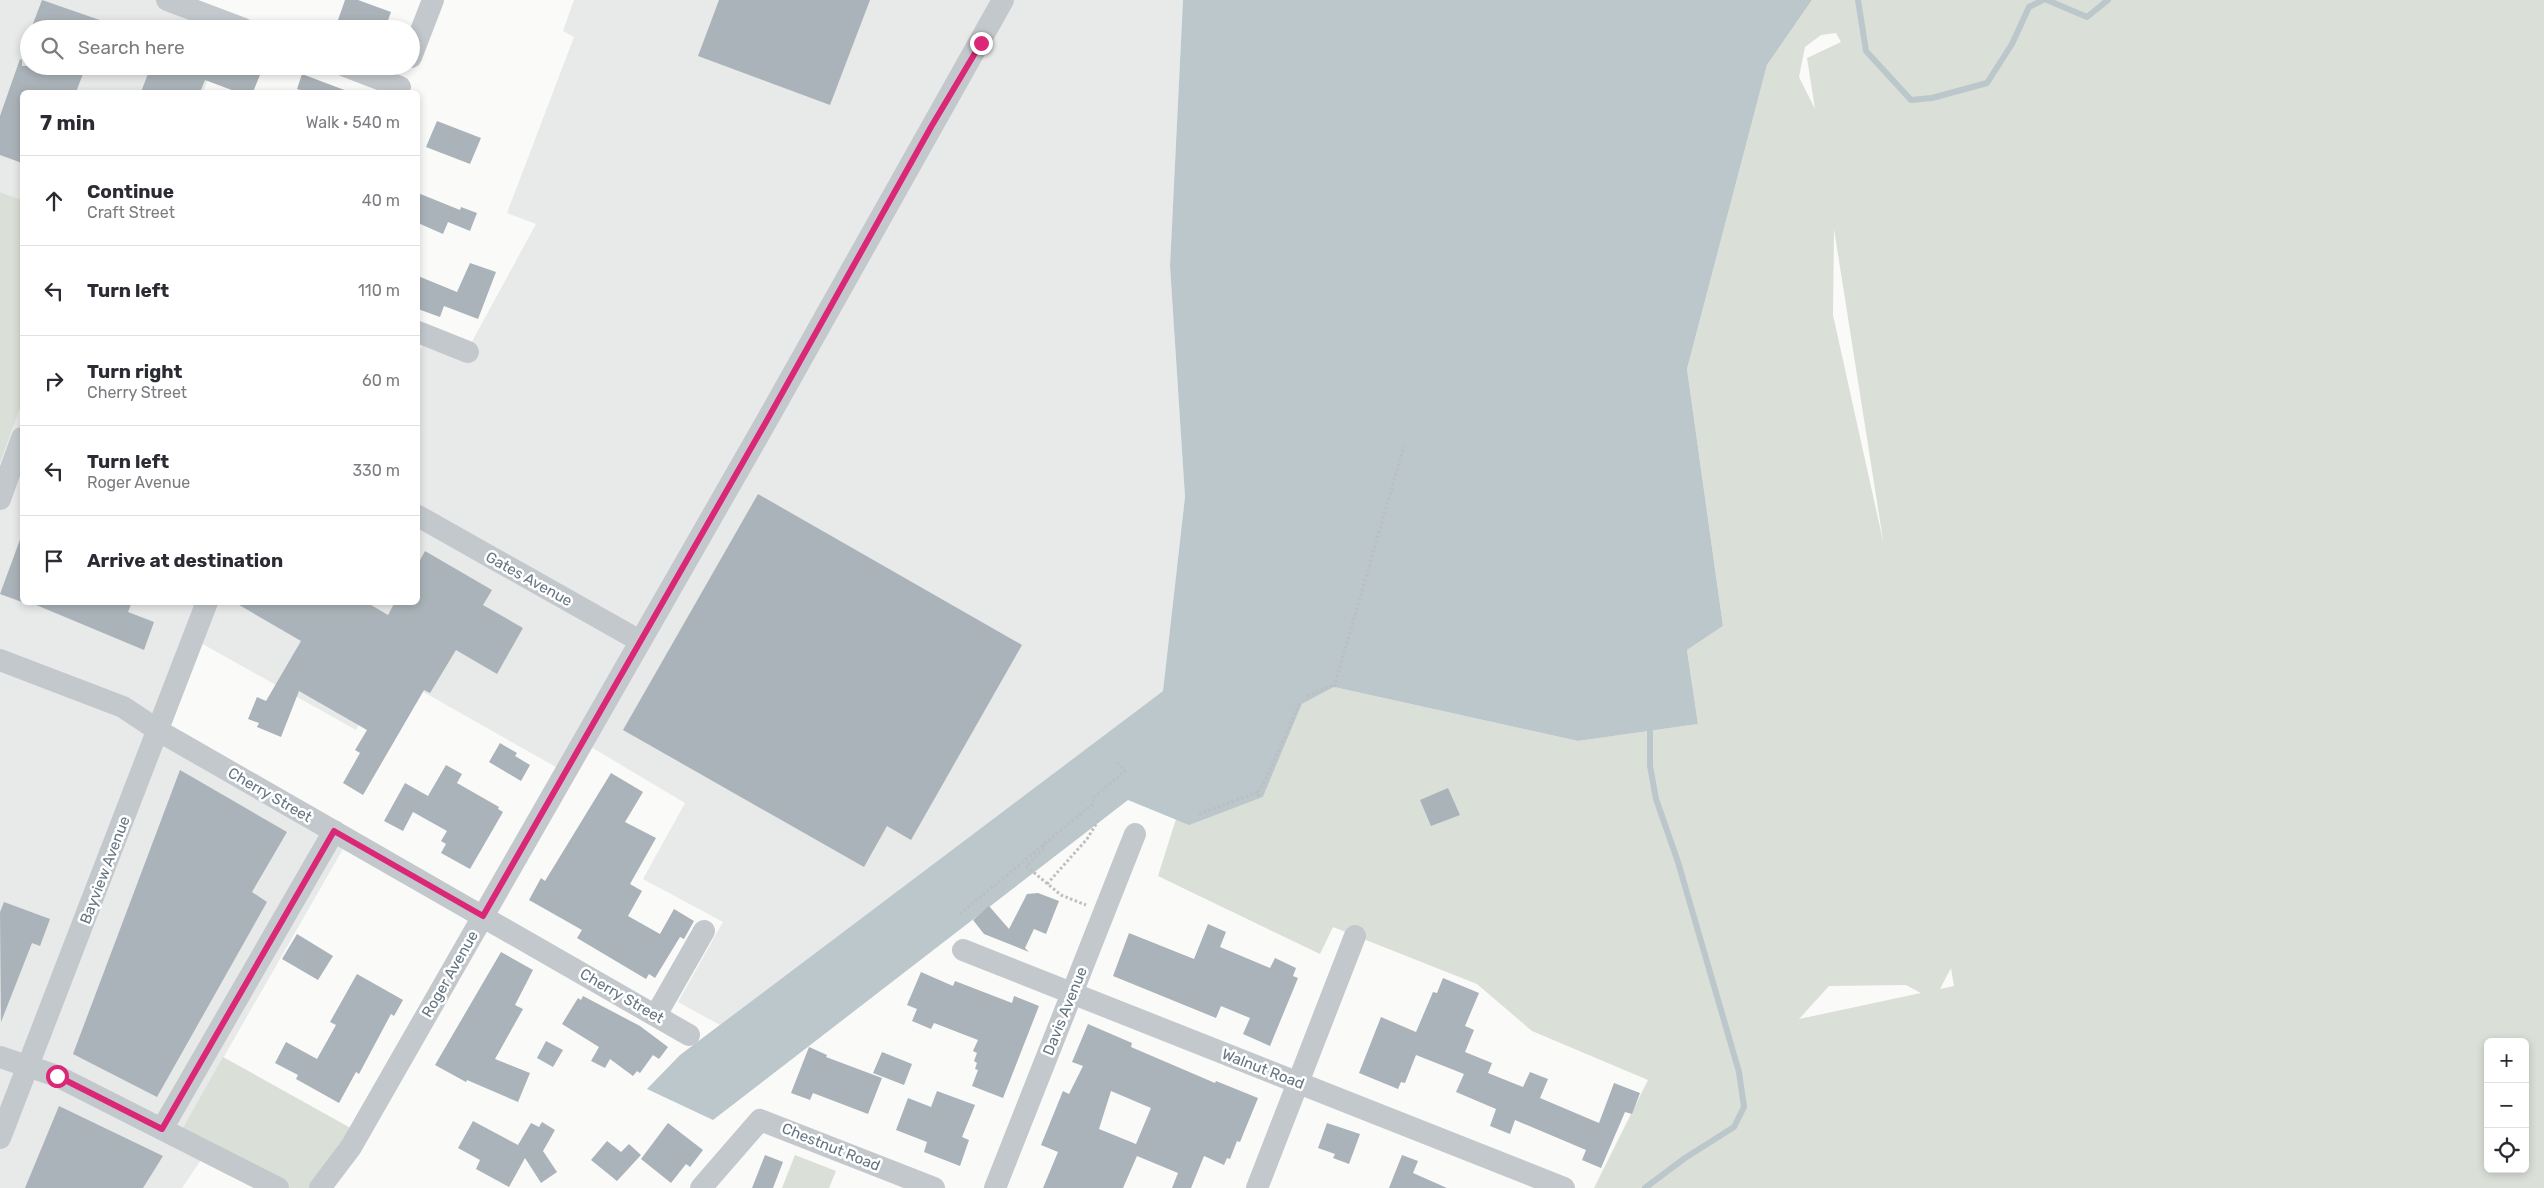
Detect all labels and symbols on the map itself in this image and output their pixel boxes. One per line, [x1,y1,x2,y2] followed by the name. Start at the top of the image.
[970,32,993,55] route end
[483,548,575,610] street label: Gates Avenue
[225,764,315,826] street label: Cherry Street
[76,814,134,926] street label: Bayview Avenue
[418,928,482,1020] street label: Roger Avenue
[1039,964,1091,1058] street label: Davis Avenue
[577,965,667,1027] street label: Cherry Street
[1219,1045,1307,1093] street label: Walnut Road
[46,1065,69,1088] route start
[779,1119,883,1175] street label: Chestnut Road

